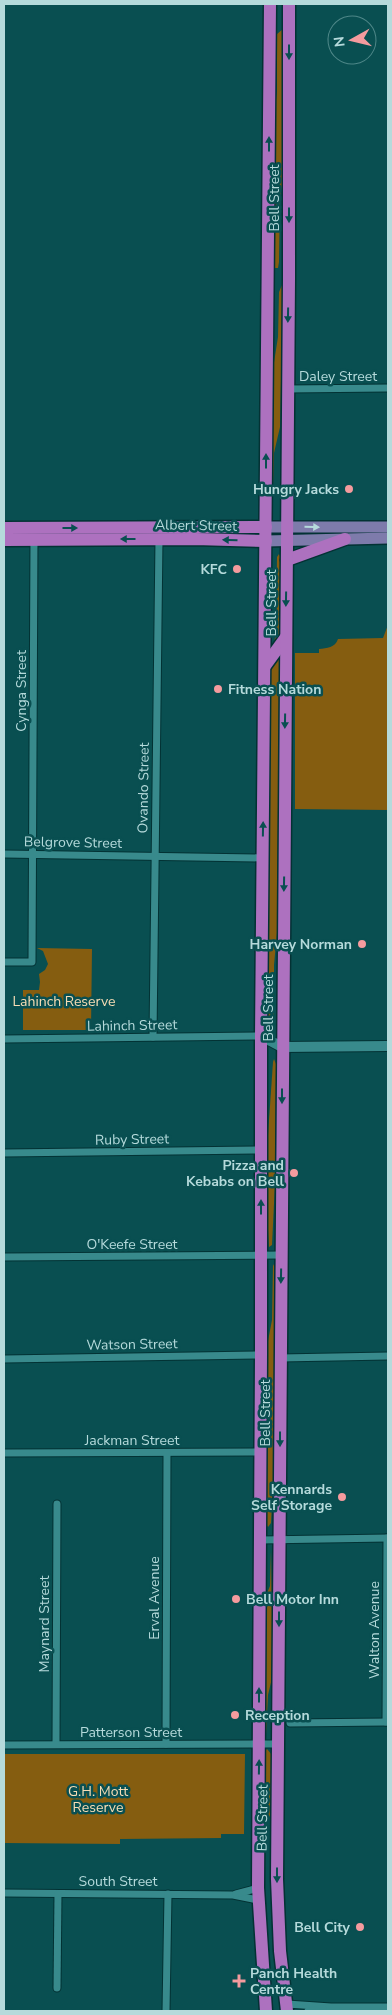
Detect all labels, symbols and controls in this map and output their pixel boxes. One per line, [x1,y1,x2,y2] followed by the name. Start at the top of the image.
[327,15,377,65] north arrow
[329,35,350,48] text: N
[285,45,293,61] one-way arrow
[265,136,273,152] one-way arrow
[265,164,284,232] street label: Bell Street
[285,207,293,223] one-way arrow
[284,307,292,323] one-way arrow
[299,367,377,386] street label: Daley Street
[262,452,270,468] one-way arrow
[253,480,339,499] place label: Hungry Jacks
[343,483,355,495] marker: Hungry Jacks
[155,515,237,536] street label: Albert Street
[304,523,320,531] one-way arrow
[62,524,78,532] one-way arrow
[120,535,136,543] one-way arrow
[222,536,238,544] one-way arrow
[201,560,227,579] place label: KFC
[231,563,243,575] marker: KFC
[262,569,281,637] street label: Bell Street
[282,591,290,607] one-way arrow
[12,650,31,732] street label: Cynga Street
[228,680,321,699] place label: Fitness Nation
[212,683,224,695] marker: Fitness Nation
[281,713,289,729] one-way arrow
[133,742,154,834] street label: Ovando Street
[259,821,267,837] one-way arrow
[24,832,122,853] street label: Belgrove Street
[280,876,288,892] one-way arrow
[250,935,352,954] place label: Harvey Norman
[356,938,368,950] marker: Harvey Norman
[259,974,278,1042] street label: Bell Street
[12,992,116,1011] park label: Lahinch Reserve
[87,1015,177,1036] street label: Lahinch Street
[278,1088,286,1104] one-way arrow
[95,1129,169,1150] street label: Ruby Street
[186,1156,285,1191] place label: Pizza and Kebabs on Bell
[288,1167,300,1179] marker: Pizza and Kebabs on Bell
[257,1198,265,1214] one-way arrow
[86,1235,178,1254] street label: O'Keefe Street
[277,1268,285,1284] one-way arrow
[86,1334,178,1355] street label: Watson Street
[256,1379,275,1447] street label: Bell Street
[84,1431,179,1450] street label: Jackman Street
[276,1431,284,1447] one-way arrow
[251,1480,332,1515] place label: Kennards Self Storage
[336,1491,348,1503] marker: Kennards Self Storage
[145,1556,164,1640] street label: Erval Avenue
[35,1576,54,1672] street label: Maynard Street
[365,1581,384,1679] street label: Walton Avenue
[246,1590,339,1609] place label: Bell Motor Inn
[230,1593,242,1605] marker: Bell Motor Inn
[275,1611,283,1627] one-way arrow
[255,1687,263,1703] one-way arrow
[245,1706,310,1725] place label: Reception
[229,1709,241,1721] marker: Reception
[80,1723,182,1742] street label: Patterson Street
[255,1759,263,1775] one-way arrow
[68,1782,128,1817] park label: G.H. Mott Reserve
[252,1784,273,1852] street label: Bell Street
[273,1867,281,1883] one-way arrow
[79,1872,158,1891] street label: South Street
[294,1918,351,1937] place label: Bell City
[354,1921,366,1933] marker: Bell City
[250,1964,337,1999] place label: Panch Health Centre
[232,1974,246,1988] marker: Panch Health Centre

